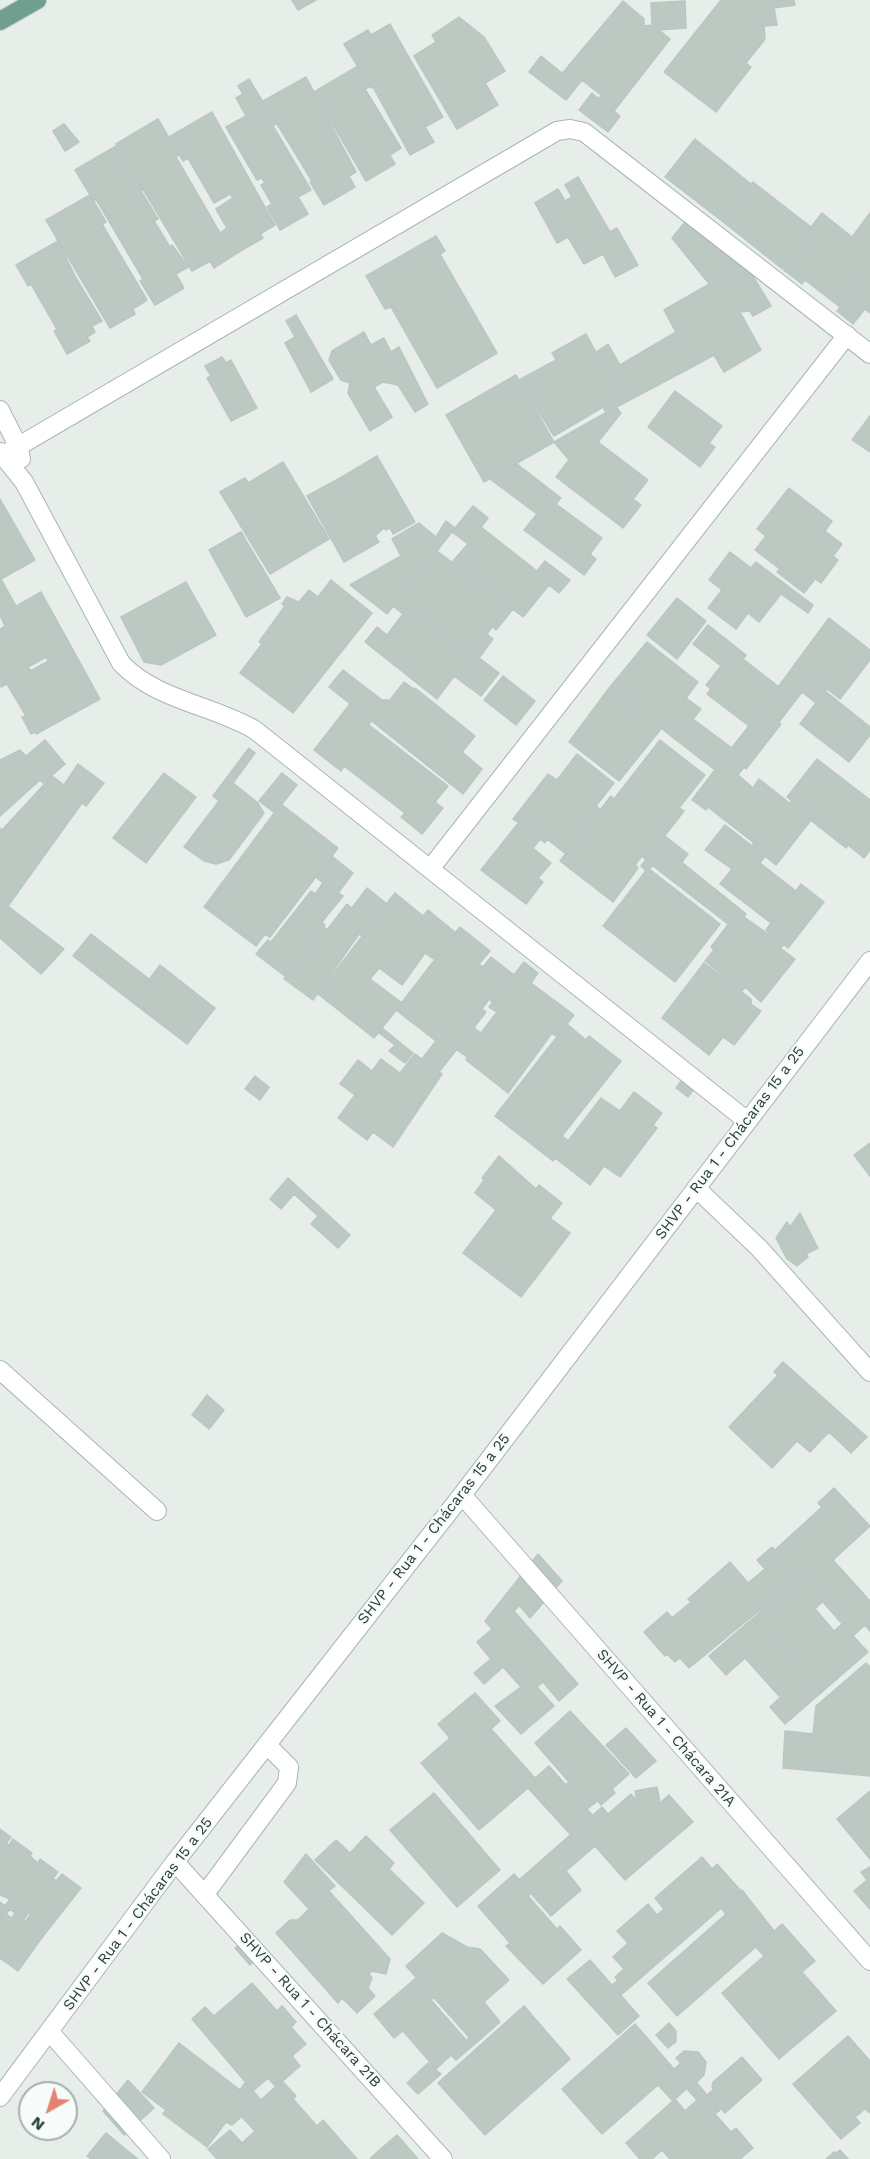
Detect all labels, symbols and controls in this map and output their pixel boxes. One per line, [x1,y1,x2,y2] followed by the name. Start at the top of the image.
[652,1043,808,1243] street label: SHVP - Rua 1 - Chácaras 15 a 25
[354,1430,514,1628] street label: SHVP - Rua 1 - Chácaras 15 a 25
[593,1646,739,1810] street label: SHVP - Rua 1 - Chácara 21A
[60,1814,216,2014] street label: SHVP - Rua 1 - Chácaras 15 a 25
[236,1929,384,2091] street label: SHVP - Rua 1 - Chácara 21B
[18,2081,78,2141] north arrow
[27,2113,48,2135] text: N

